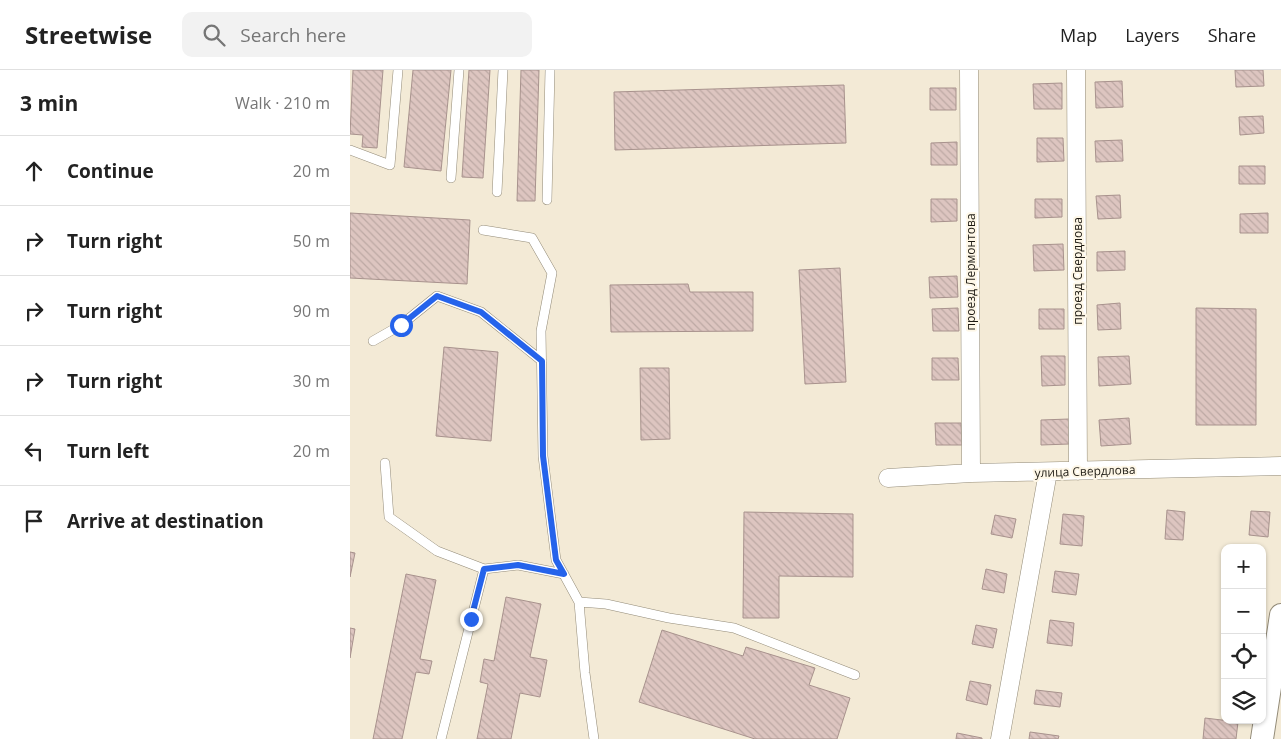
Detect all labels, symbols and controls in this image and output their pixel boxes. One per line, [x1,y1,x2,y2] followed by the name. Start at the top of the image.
[182,12,532,57] search box
[25,18,152,51] text: Streetwise
[200,21,228,49] icon: search
[240,22,346,48] text: Search here
[1060,23,1097,47] text: Map
[1125,23,1180,47] text: Layers
[1208,23,1256,47] text: Share
[20,89,78,117] text: 3 min
[235,92,330,114] text: Walk · 210 m
[20,157,48,185] icon: ahead
[67,158,154,184] text: Continue
[293,160,330,182] text: 20 m
[962,213,979,331] street label: проезд Лермонтова
[1069,217,1086,325] street label: проезд Свердлова
[20,227,48,255] icon: right
[67,228,162,254] text: Turn right
[293,230,330,252] text: 50 m
[20,297,48,325] icon: right
[67,298,162,324] text: Turn right
[293,300,330,322] text: 90 m
[390,314,413,337] route start
[20,367,48,395] icon: right
[67,368,162,394] text: Turn right
[293,370,330,392] text: 30 m
[20,437,48,465] icon: left
[67,438,149,464] text: Turn left
[293,440,330,462] text: 20 m
[1034,461,1136,481] street label: улица Свердлова
[20,507,48,535] icon: arrive
[67,508,264,534] text: Arrive at destination
[1221,544,1266,724] map controls
[1221,544,1266,589] button: +
[1221,589,1266,634] button: −
[460,608,483,631] route end
[1221,634,1266,679] button: locate
[1221,679,1266,724] button: layers

